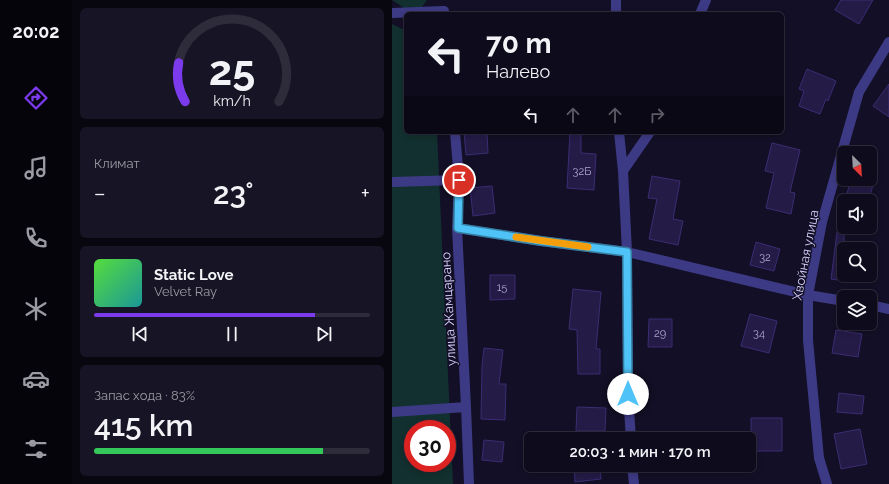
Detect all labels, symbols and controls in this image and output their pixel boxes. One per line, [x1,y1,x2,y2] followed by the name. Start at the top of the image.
[13,21,59,42] text: 20:02
[486,27,552,60] text: 70 m
[420,28,472,80] icon: left
[209,45,255,94] text: 25
[486,61,550,82] text: Налево
[22,84,50,112] icon: directions
[213,92,251,108] text: km/h
[520,104,542,126] icon: left
[562,104,584,126] icon: ahead
[604,104,626,126] icon: ahead
[646,104,668,126] icon: right
[837,146,877,186] north arrow
[837,146,877,330] map controls
[22,154,50,182] icon: music
[94,156,140,171] text: Климат
[442,163,476,197] pin
[573,165,591,178] house number: 32Б
[448,169,470,191] icon: arrive
[213,176,254,211] text: 23°
[94,180,106,206] text: −
[361,180,370,206] text: +
[837,194,877,234] button: sound
[789,209,822,302] street label: Хвойная улица
[22,224,50,252] icon: phone
[837,242,877,282] button: search
[438,251,459,366] street label: улица Жамцарано
[759,251,771,264] house number: 32
[154,266,233,284] text: Static Love
[497,281,507,294] house number: 15
[154,284,217,299] text: Velvet Ray
[837,290,877,330] button: layers
[22,295,50,323] icon: climate
[129,323,151,345] icon: previous
[221,323,243,345] icon: pause
[313,323,335,345] icon: next
[654,327,666,340] house number: 29
[753,327,765,340] house number: 34
[22,365,50,393] icon: car
[607,373,649,415] position arrow
[94,388,195,403] text: Запас хода · 83%
[94,408,193,443] text: 415 km
[404,420,456,472] speed limit sign: 30
[22,435,50,463] icon: filters
[569,443,711,461] text: 20:03 · 1 мин · 170 m

